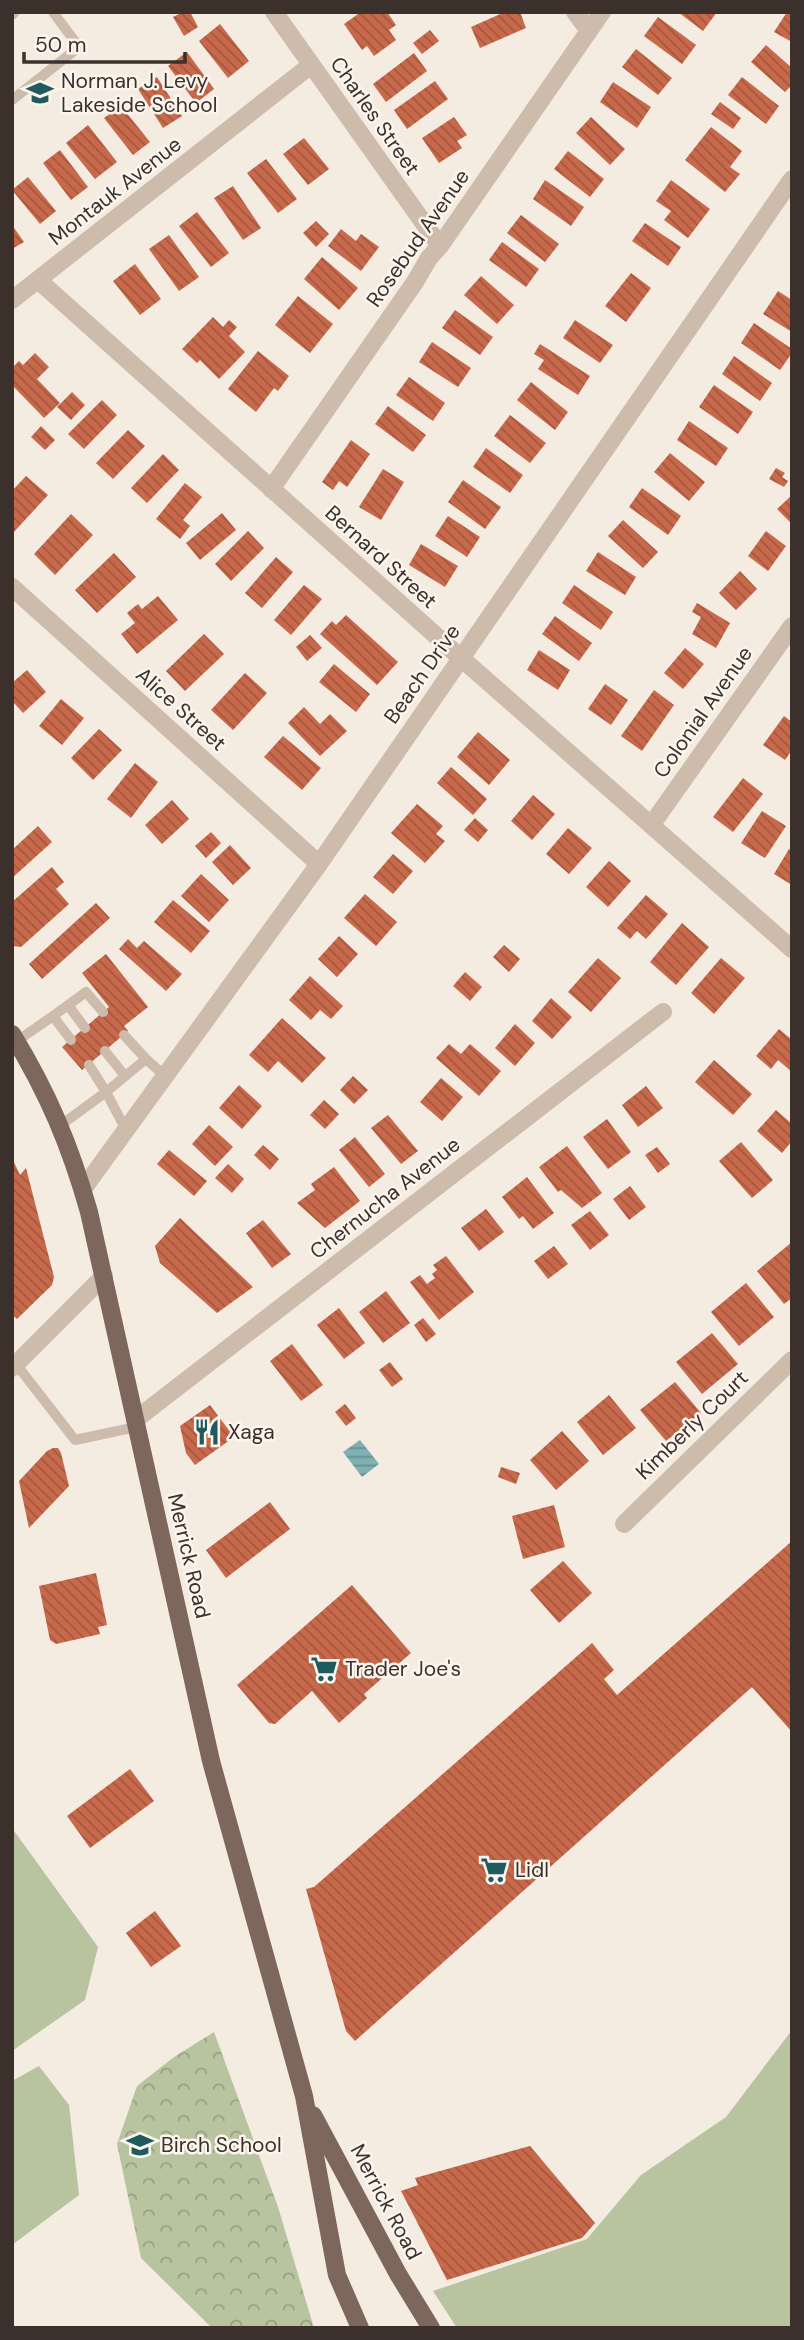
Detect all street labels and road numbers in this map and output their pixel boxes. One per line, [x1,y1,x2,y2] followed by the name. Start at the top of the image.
[324,51,426,181] street label: Charles Street
[43,130,187,252] street label: Montauk Avenue
[360,164,476,312] street label: Rosebud Avenue
[319,499,443,615] street label: Bernard Street
[377,619,467,729] street label: Beach Drive
[647,641,759,783] street label: Colonial Avenue
[130,661,232,757] street label: Alice Street
[304,1130,466,1265] street label: Chernucha Avenue
[630,1364,754,1486] street label: Kimberly Court
[161,1491,217,1621] street label: Merrick Road
[344,2139,428,2265] street label: Merrick Road

